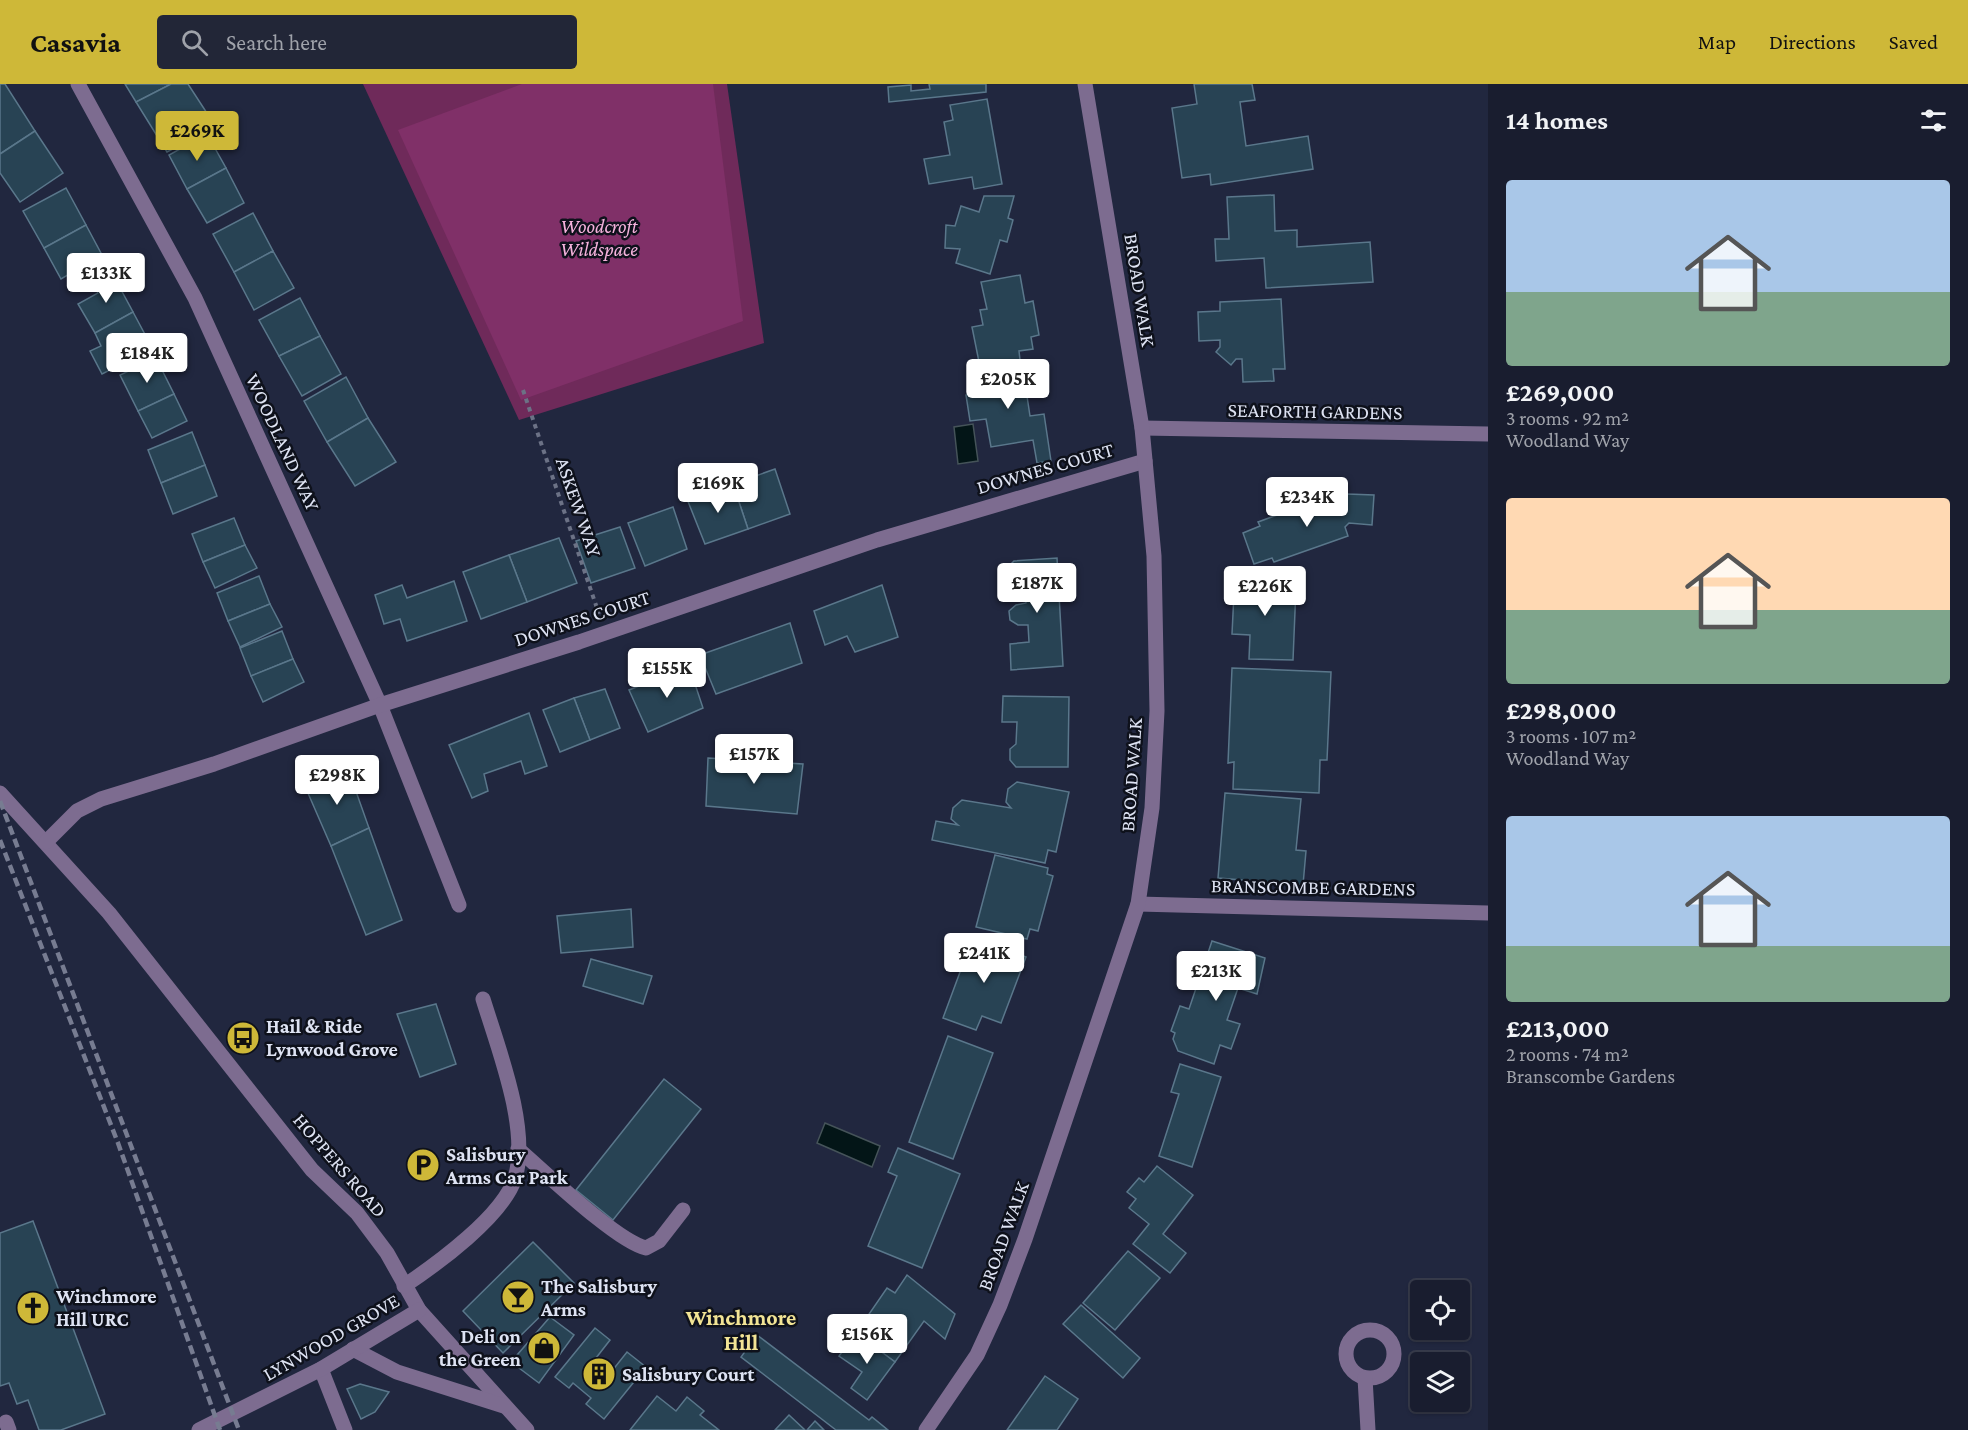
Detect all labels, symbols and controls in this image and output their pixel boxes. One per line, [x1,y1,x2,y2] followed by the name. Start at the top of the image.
[157,15,577,69] search box
[178,26,211,59] icon: search
[30,27,121,58] text: Casavia
[226,30,327,55] text: Search here
[1698,30,1736,54] text: Map
[1769,30,1856,54] text: Directions
[1889,30,1938,54] text: Saved
[1917,104,1950,137] icon: filters
[1506,106,1608,135] text: 14 homes
[155,111,239,162] pin: £269K
[170,119,224,141] text: £269K
[560,215,639,261] park label: Woodcroft Wildspace
[1674,219,1782,327] icon: home
[1120,232,1160,349] street label: BROAD WALK
[64,253,148,304] pin: £133K
[81,261,131,283] text: £133K
[105,333,189,384] pin: £184K
[120,341,174,363] text: £184K
[966,359,1050,410] pin: £205K
[980,367,1036,389] text: £205K
[242,370,325,514] street label: WOODLAND WAY
[1506,378,1614,407] text: £269,000
[1227,398,1403,424] street label: SEAFORTH GARDENS
[1506,407,1629,429] text: 3 rooms · 92 m²
[1506,429,1629,451] text: Woodland Way
[974,438,1116,498] street label: DOWNES COURT
[552,454,606,560] street label: ASKEW WAY
[676,463,760,514] pin: £169K
[692,471,744,493] text: £169K
[1265,477,1349,528] pin: £234K
[1280,485,1334,507] text: £234K
[1674,537,1782,645] icon: home
[995,563,1079,614] pin: £187K
[1223,566,1307,617] pin: £226K
[1011,571,1063,593] text: £187K
[1238,574,1292,596] text: £226K
[511,586,653,650] street label: DOWNES COURT
[625,648,709,699] pin: £155K
[642,656,692,678] text: £155K
[1506,696,1616,725] text: £298,000
[1116,717,1146,833] street label: BROAD WALK
[1506,725,1636,747] text: 3 rooms · 107 m²
[712,734,796,785] pin: £157K
[729,742,779,764] text: £157K
[1506,747,1629,769] text: Woodland Way
[295,755,379,806] pin: £298K
[309,763,365,785] text: £298K
[1674,855,1782,963] icon: home
[1211,874,1415,900] street label: BRANSCOMBE GARDENS
[942,933,1026,984] pin: £241K
[958,941,1010,963] text: £241K
[1174,951,1258,1002] pin: £213K
[1191,959,1241,981] text: £213K
[1506,1014,1610,1043] text: £213,000
[266,1015,398,1060] place label: Hail & Ride Lynwood Grove
[225,1020,261,1056] bus stop icon: Hail & Ride Lynwood Grove
[1506,1043,1628,1065] text: 2 rooms · 74 m²
[1506,1065,1675,1087] text: Branscombe Gardens
[289,1109,391,1221] street label: HOPPERS ROAD
[445,1143,569,1188] place label: Salisbury Arms Car Park
[405,1147,441,1183] parking icon: Salisbury Arms Car Park
[973,1178,1033,1293] street label: BROAD WALK
[540,1275,657,1320] place label: The Salisbury Arms
[500,1279,536,1315] bar icon: The Salisbury Arms
[1410,1280,1470,1412] map controls
[1410,1280,1470,1340] button: locate
[55,1285,156,1330] place label: Winchmore Hill URC
[259,1289,403,1385] street label: LYNWOOD GROVE
[15,1290,51,1326] church icon: Winchmore Hill URC
[685,1305,796,1355] district label: Winchmore Hill
[825,1314,909,1365] pin: £156K
[841,1322,893,1344] text: £156K
[439,1325,522,1370] place label: Deli on the Green
[526,1330,562,1366] shop icon: Deli on the Green
[1410,1352,1470,1412] button: layers
[581,1356,617,1392] building icon: Salisbury Court
[622,1363,755,1385] place label: Salisbury Court

